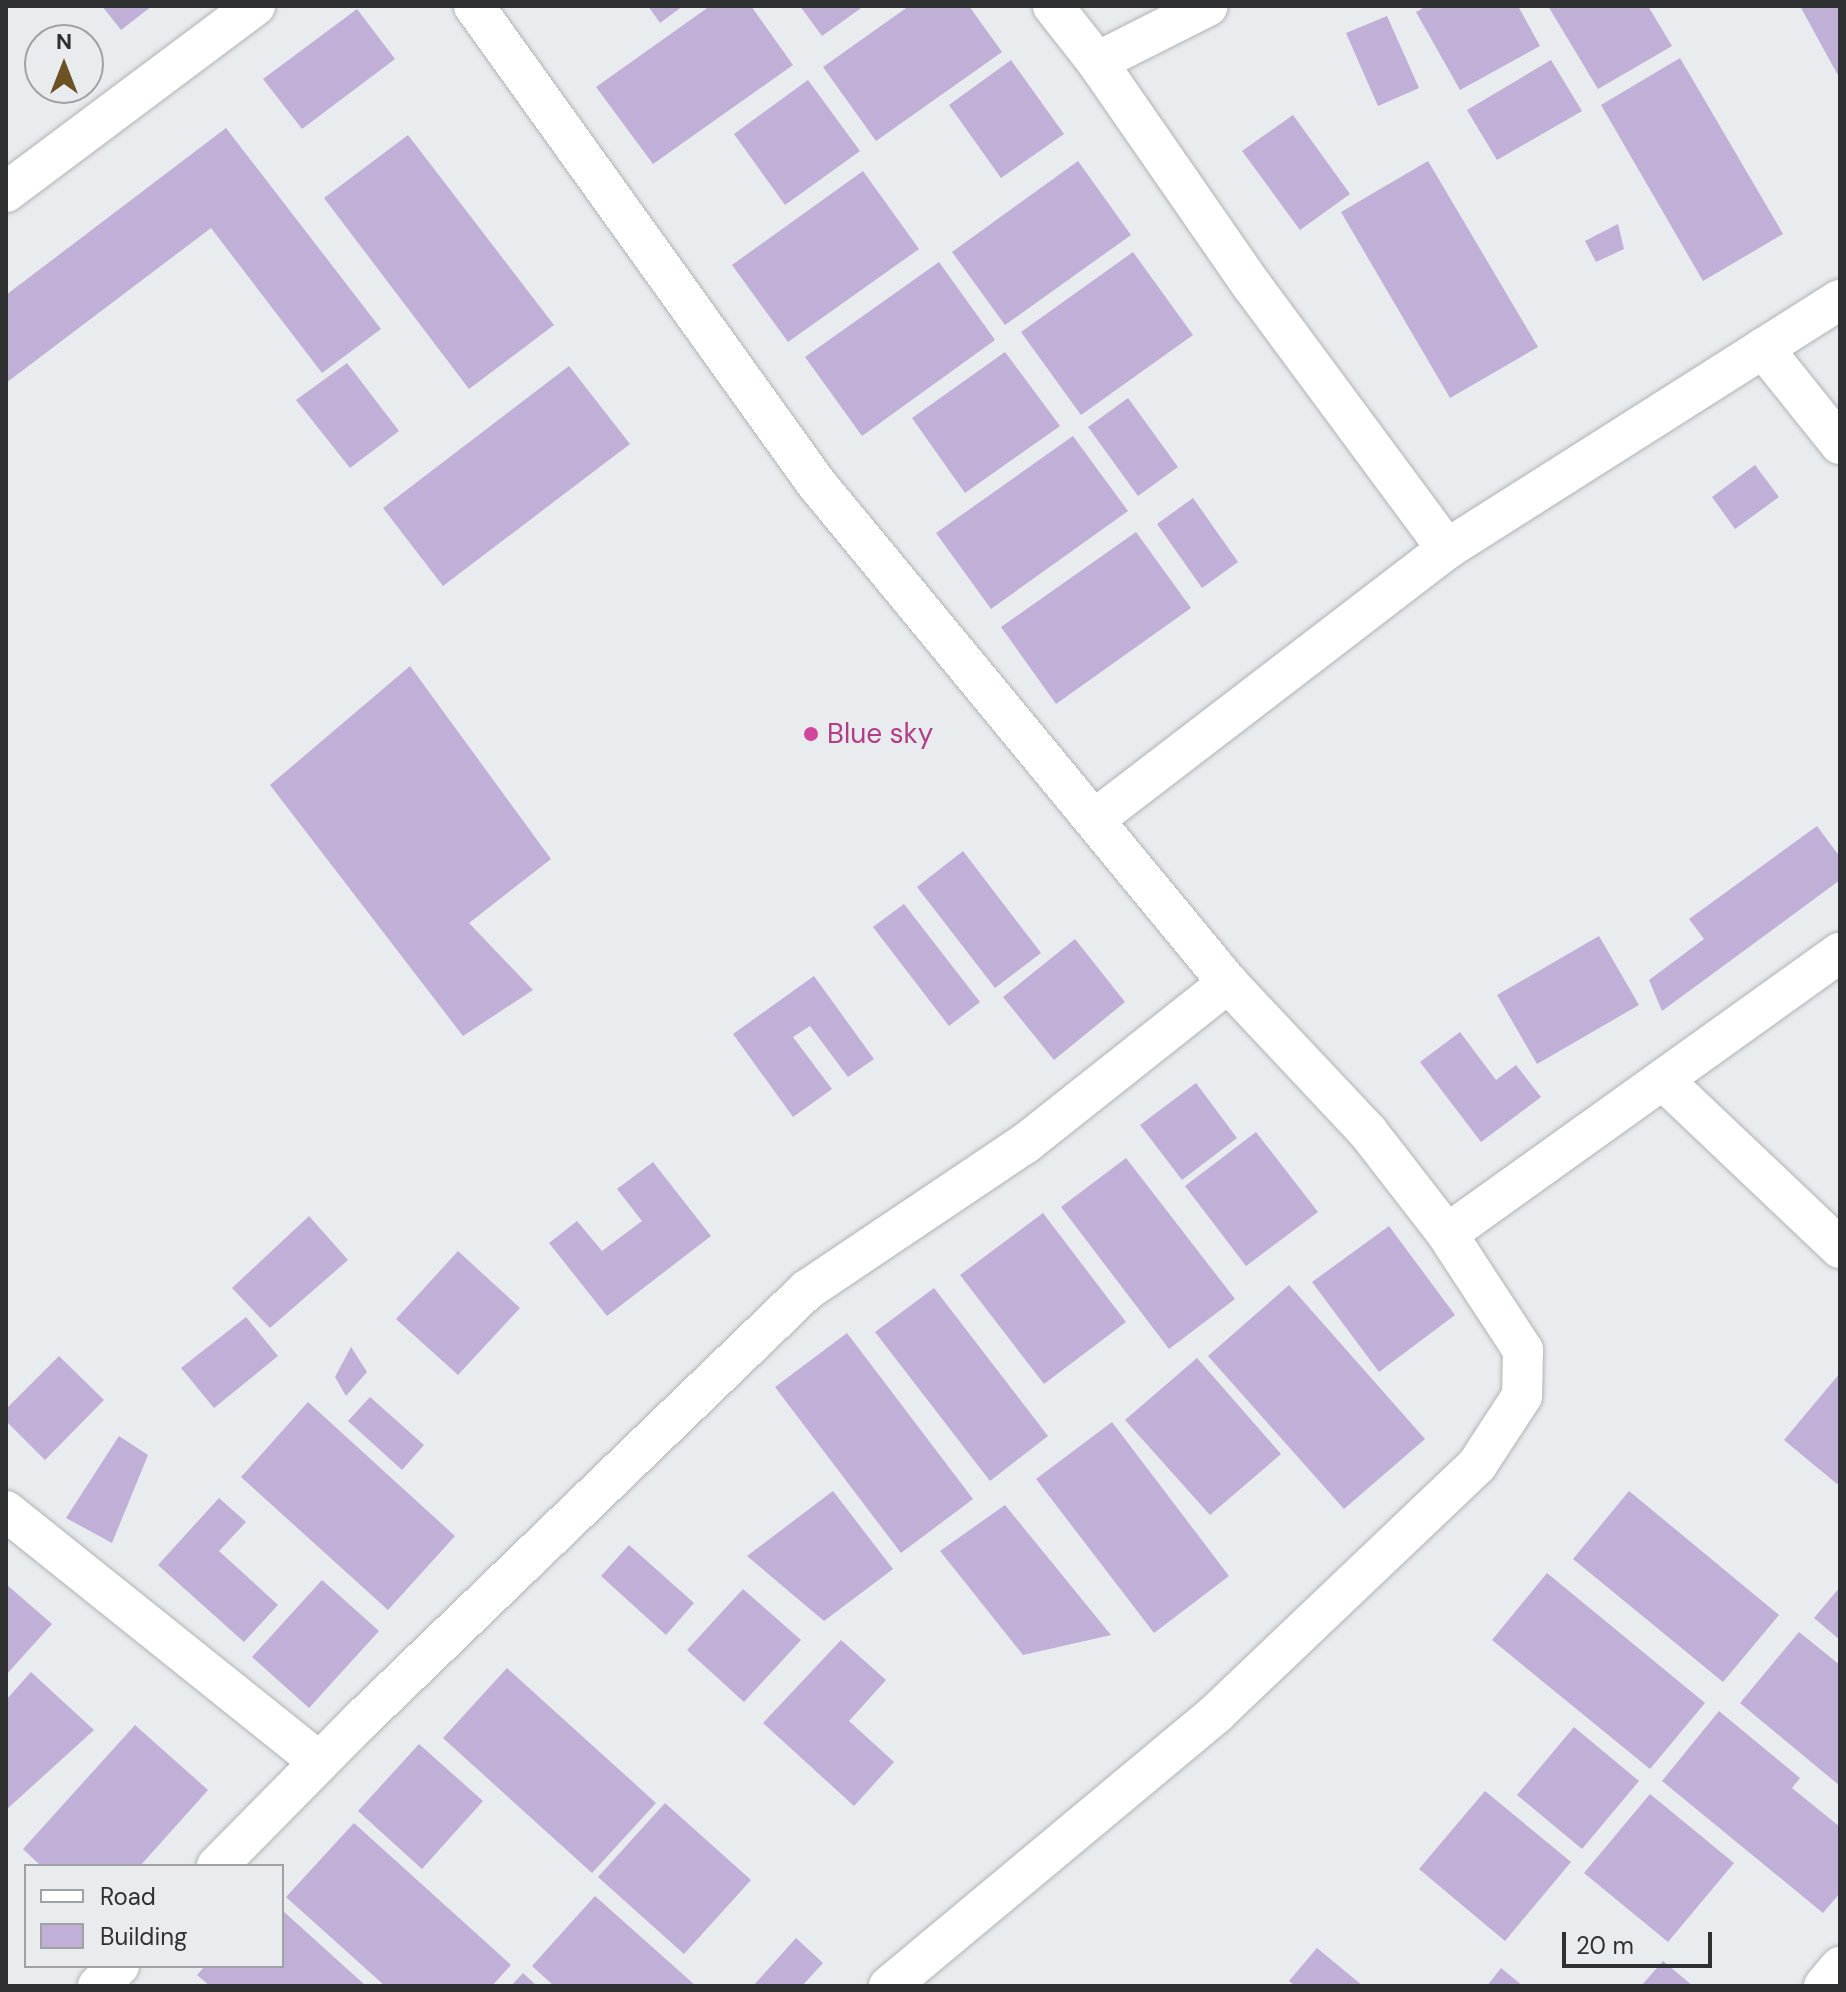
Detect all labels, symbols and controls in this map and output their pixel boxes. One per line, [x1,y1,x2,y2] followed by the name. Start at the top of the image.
[24,24,104,104] north arrow
[56,27,72,56] text: N
[827,717,933,751] place label: Blue sky
[802,725,820,743] marker: Blue sky
[24,1864,284,1968] legend
[100,1881,156,1912] text: Road
[1566,1916,1716,1966] scale bar
[100,1921,187,1952] text: Building
[1576,1930,1634,1961] text: 20 m

